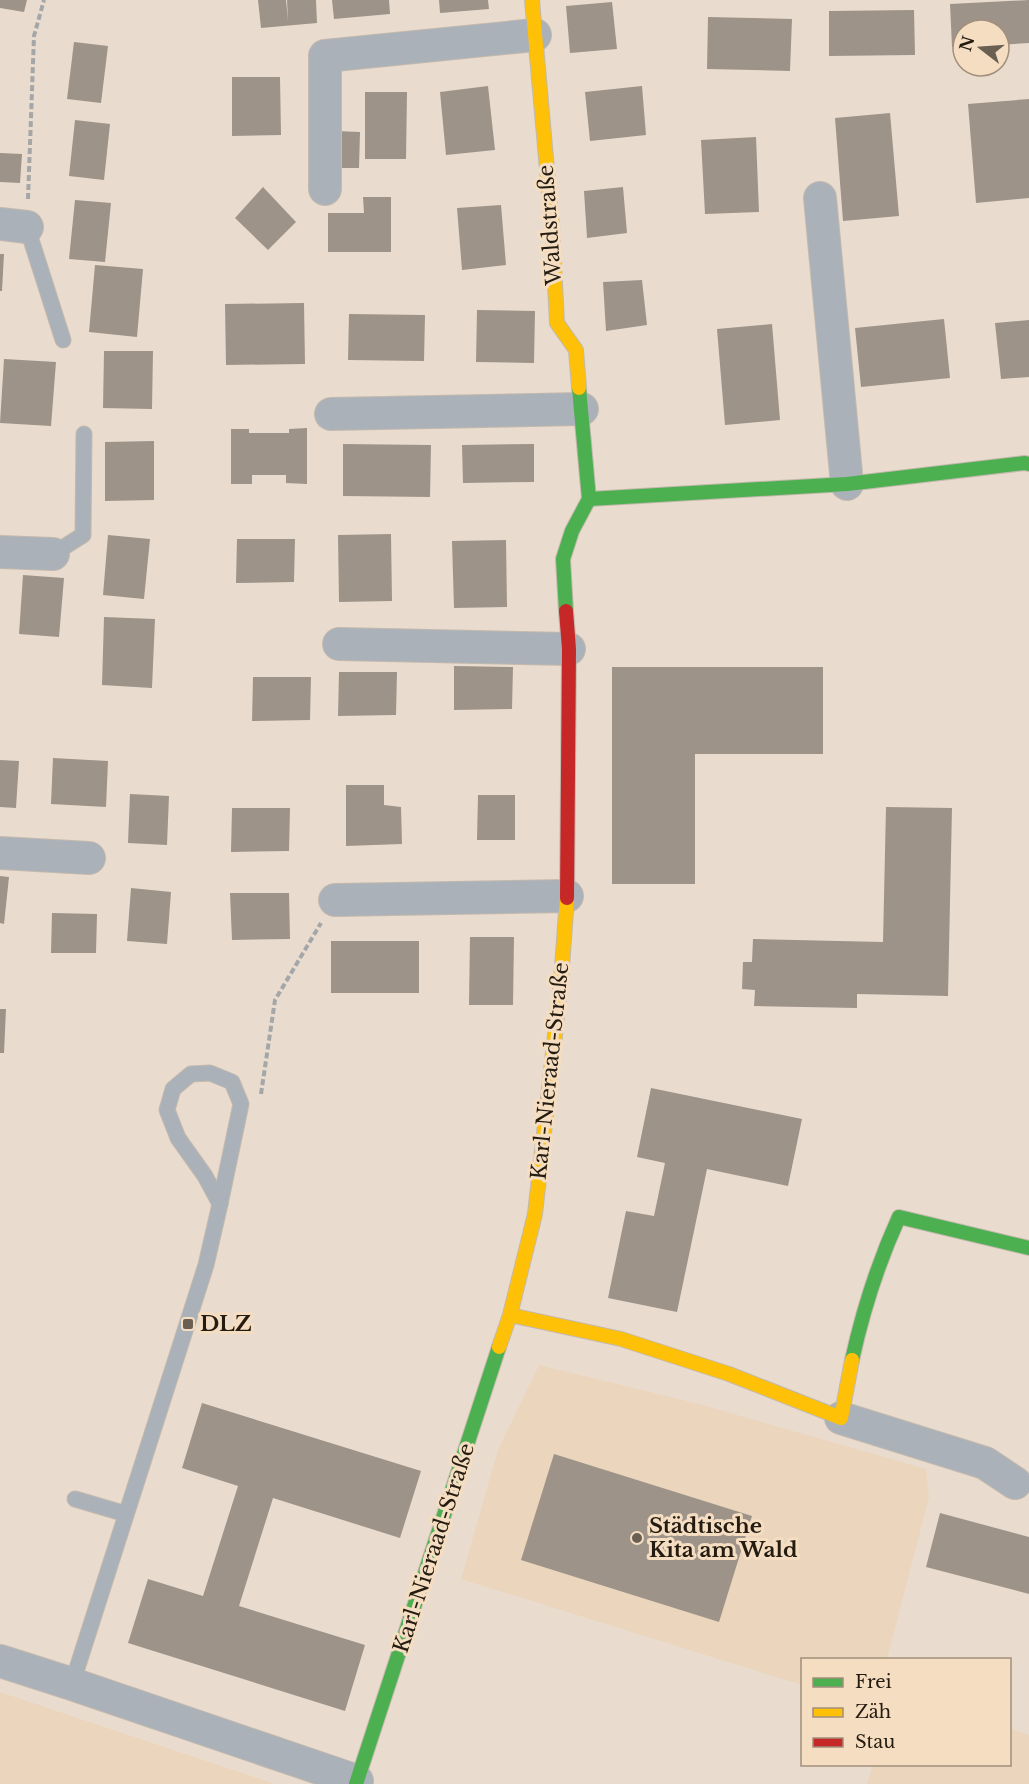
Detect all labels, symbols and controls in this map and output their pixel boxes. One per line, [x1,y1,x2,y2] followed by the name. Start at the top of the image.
[951,18,1011,78] north arrow
[955,33,978,54] text: N
[533,164,567,287] street label: Waldstraße
[526,961,574,1181] street label: Karl-Nieraad-Straße
[200,1311,252,1337] place label: DLZ
[181,1317,195,1331] marker: DLZ
[388,1440,480,1656] street label: Karl-Nieraad-Straße
[649,1513,798,1563] place label: Städtische Kita am Wald
[630,1531,644,1545] marker: Städtische Kita am Wald
[801,1658,1011,1766] legend
[855,1671,892,1693] text: Frei
[855,1701,891,1723] text: Zäh
[855,1731,895,1753] text: Stau

